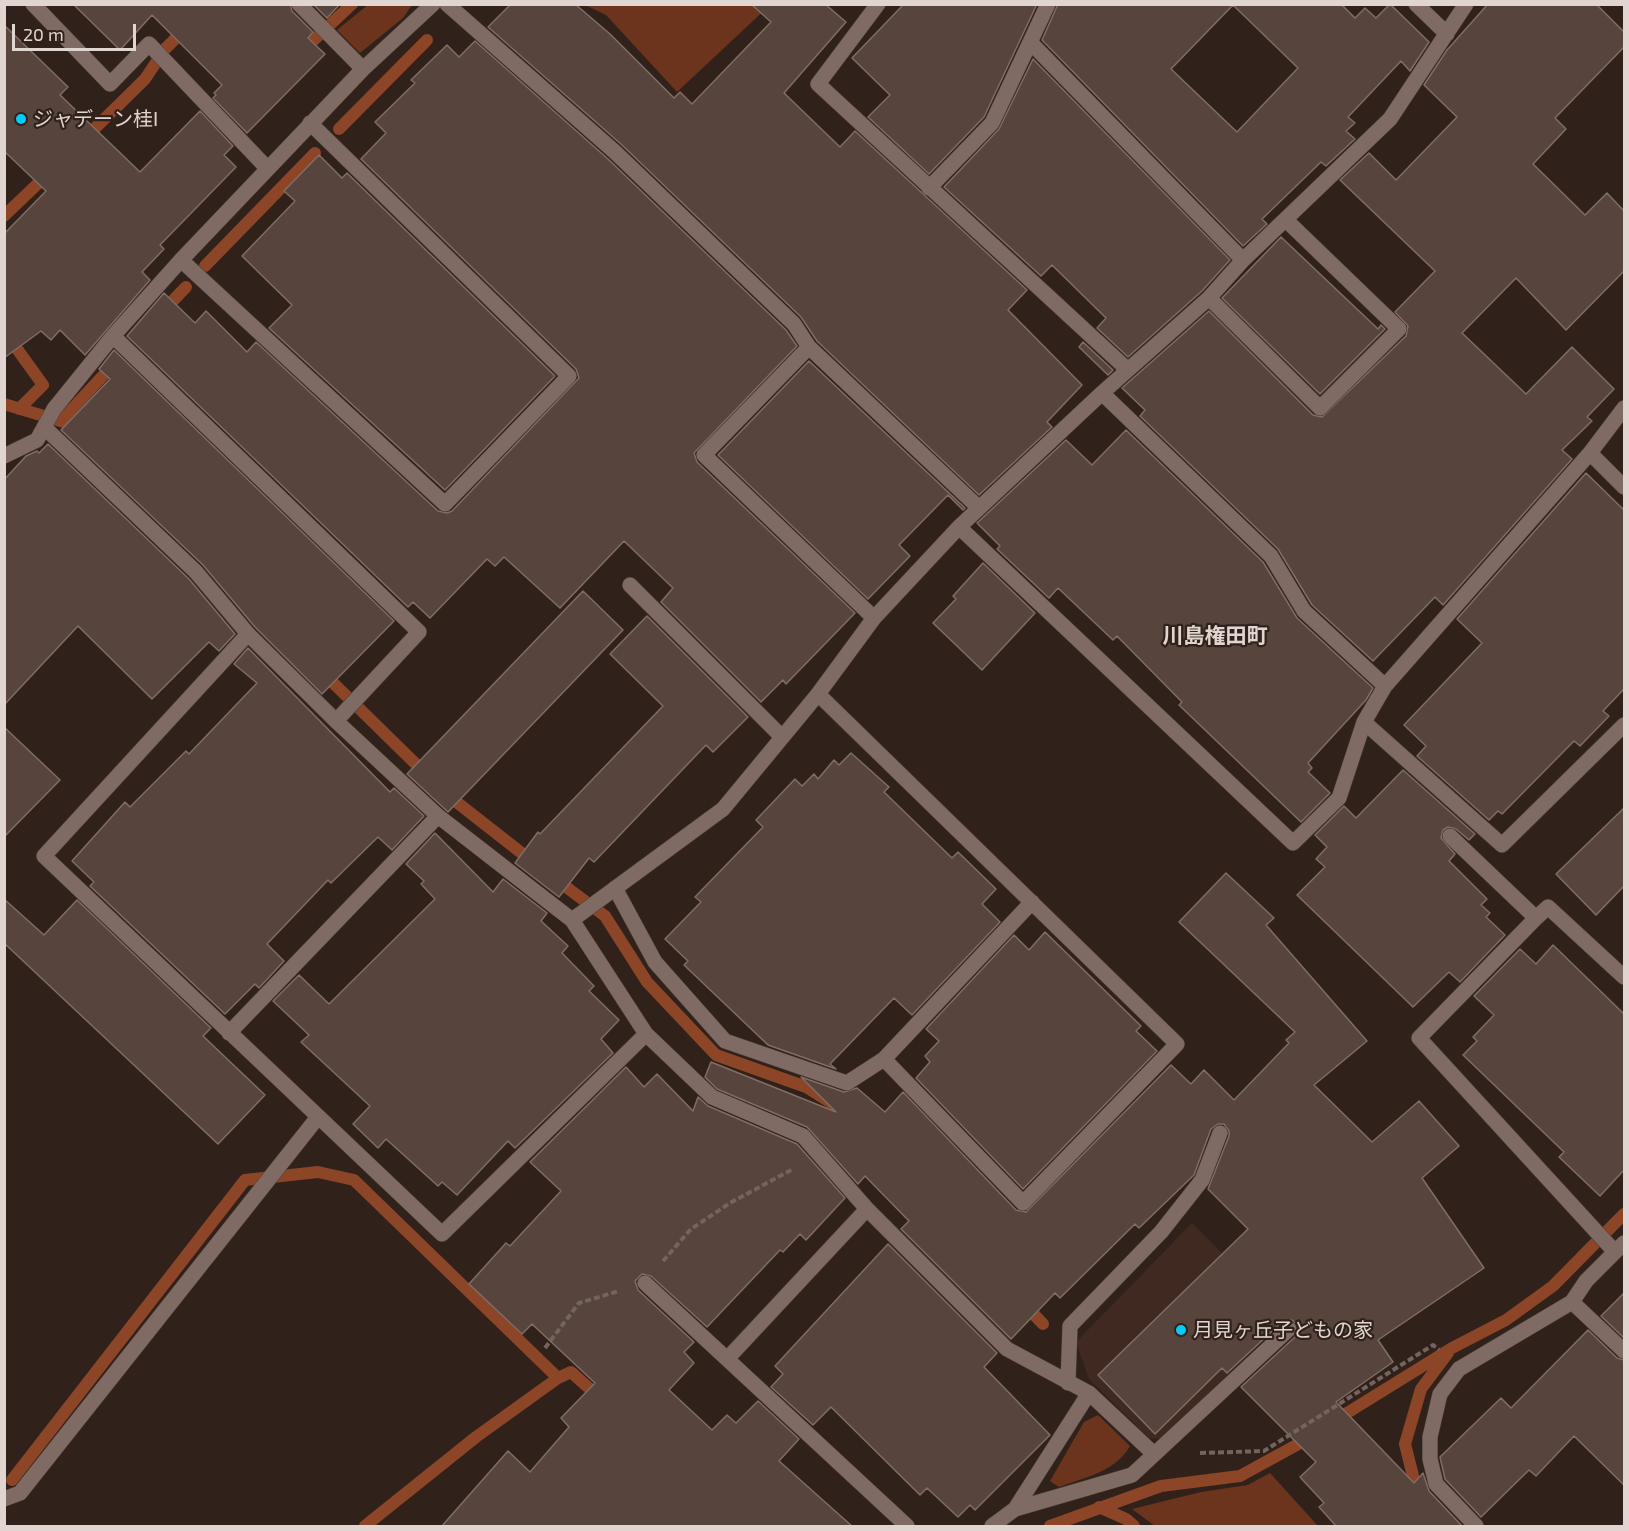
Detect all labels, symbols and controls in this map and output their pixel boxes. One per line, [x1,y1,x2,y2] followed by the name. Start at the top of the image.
[15,12,140,50] scale bar
[23,23,64,45] text: 20 m
[33,107,158,131] place label: ジャデーン桂I
[14,112,28,126] marker: ジャデーン桂I
[1163,623,1267,649] district label: 川島権田町
[1193,1318,1373,1342] place label: 月見ヶ丘子どもの家
[1174,1323,1188,1337] marker: 月見ヶ丘子どもの家

